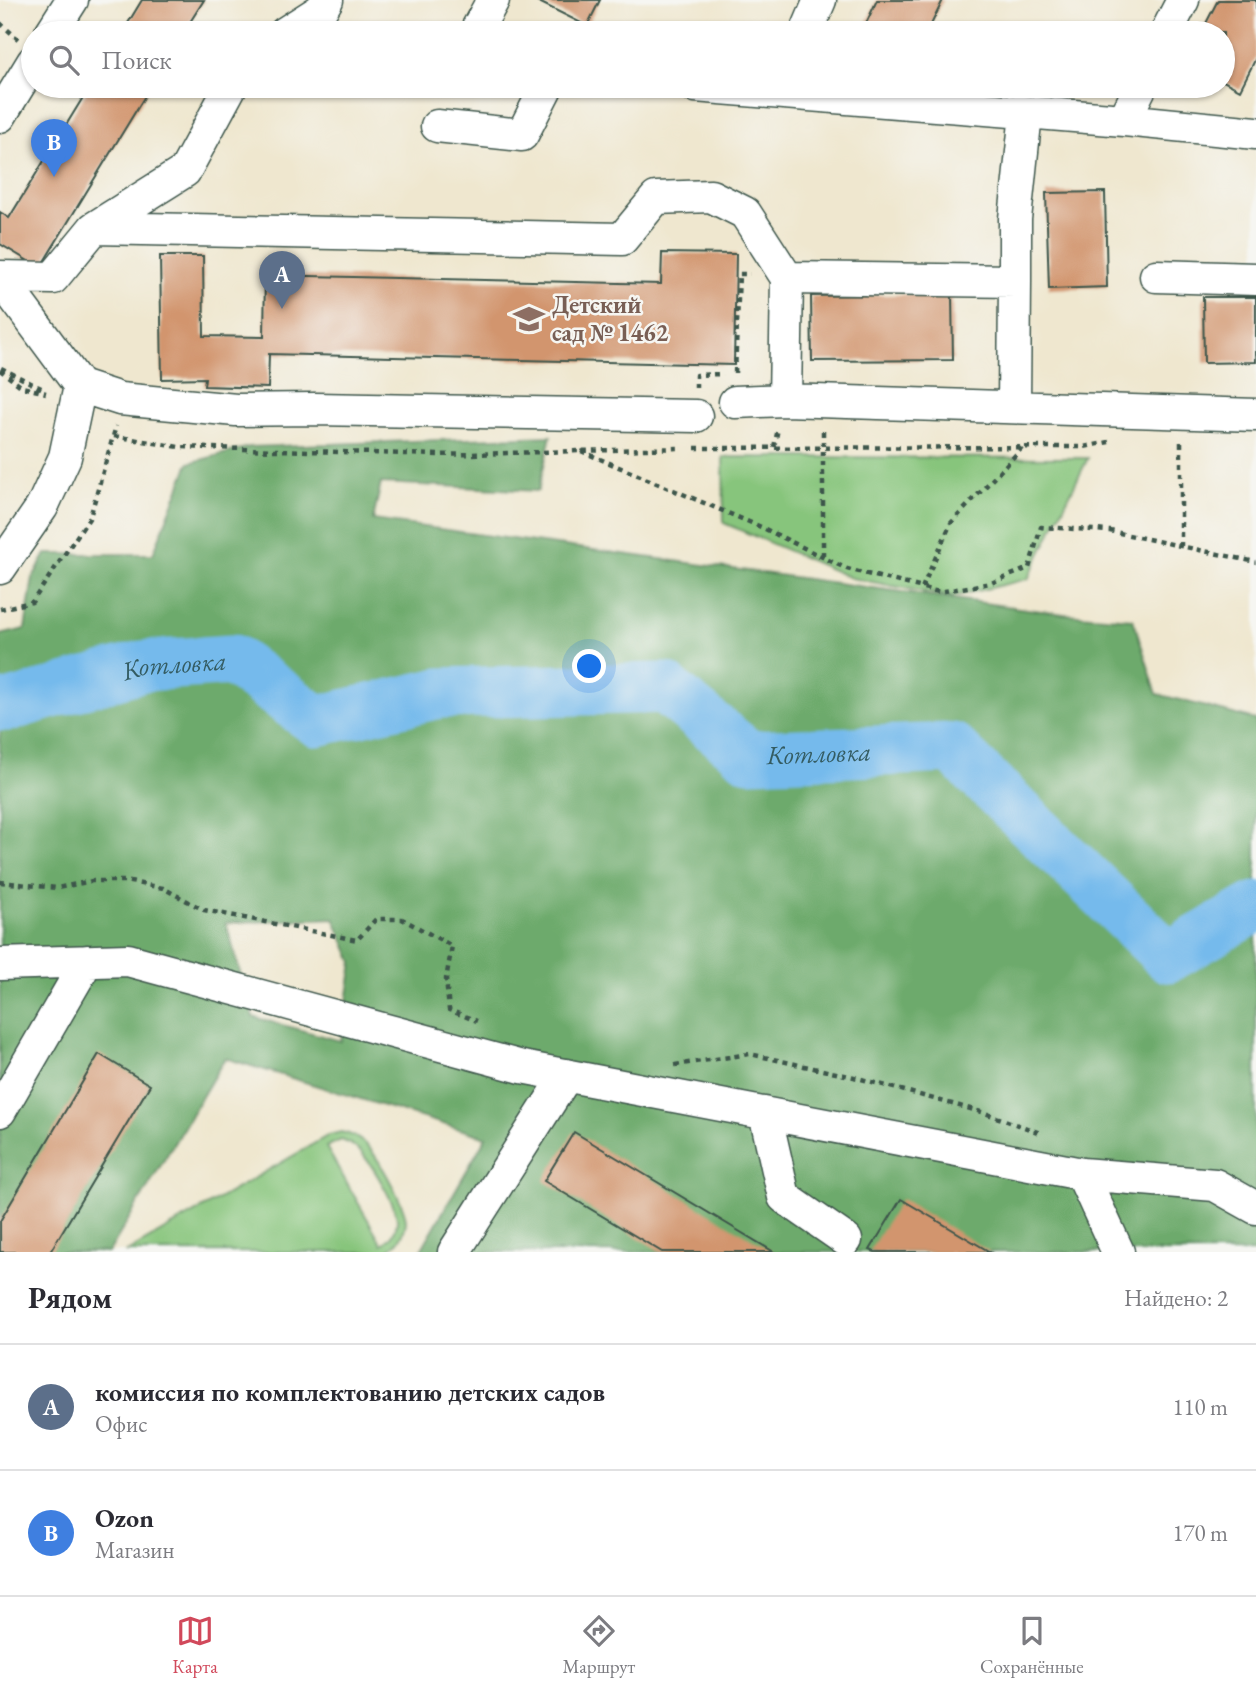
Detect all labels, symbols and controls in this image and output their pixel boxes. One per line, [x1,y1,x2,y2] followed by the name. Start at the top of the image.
[21,21,1235,98] search box
[45,41,83,79] icon: search
[101,43,172,77] text: Поиск
[31,119,77,177] pin: B
[259,251,305,309] pin: A
[552,289,669,348] place label: Детский сад № 1462
[512,302,546,336] school or university icon: Детский сад № 1462
[117,643,228,689] water label: Котловка
[572,649,606,683] your location
[765,734,872,772] water label: Котловка
[28,1278,112,1317] text: Рядом
[1124,1283,1228,1313] text: Найдено: 2
[95,1375,605,1409] text: комиссия по комплектованию детских садов
[43,1392,59,1422] text: A
[1172,1392,1228,1422] text: 110 m
[95,1409,148,1439] text: Офис
[95,1501,154,1535] text: Ozon
[44,1518,58,1548] text: B
[1172,1518,1228,1548] text: 170 m
[95,1535,174,1565] text: Магазин
[172,1612,218,1679] tab: Карта
[562,1612,635,1679] tab: Маршрут
[980,1612,1084,1679] tab: Сохранённые

